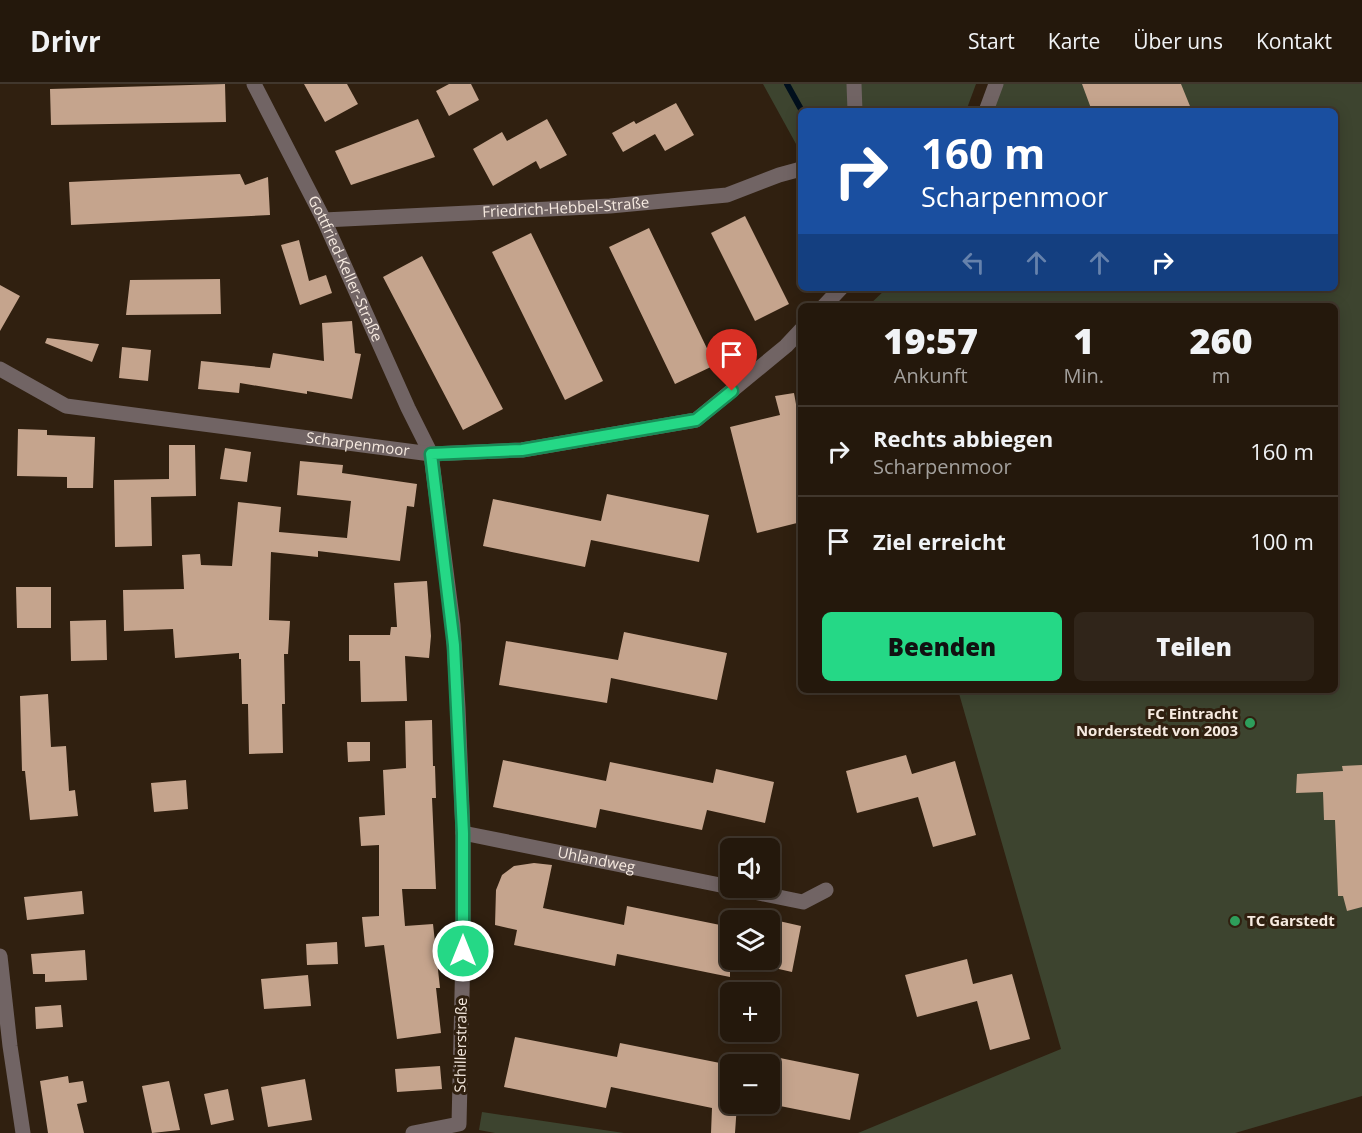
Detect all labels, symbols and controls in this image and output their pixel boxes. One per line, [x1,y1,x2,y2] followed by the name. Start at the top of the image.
[30,22,101,60] text: Drivr
[968,27,1015,55] text: Start
[1048,27,1100,55] text: Karte
[1133,27,1223,55] text: Über uns
[1256,27,1332,55] text: Kontakt
[921,124,1045,181] text: 160 m
[822,132,900,210] icon: right
[921,178,1108,215] text: Scharpenmoor
[482,191,650,221] street label: Friedrich-Hebbel-Straße
[304,192,388,344] street label: Gottfried-Keller-Straße
[957,246,990,279] icon: left
[1020,246,1053,279] icon: ahead
[1083,246,1116,279] icon: ahead
[1146,246,1179,279] icon: right
[883,316,978,365] text: 19:57
[1073,316,1094,365] text: 1
[1189,316,1253,365] text: 260
[706,329,757,391] pin
[715,338,748,371] icon: arrive
[894,362,968,389] text: Ankunft
[1063,362,1104,389] text: Min.
[1212,362,1230,389] text: m
[873,423,1053,453] text: Rechts abbiegen
[305,427,411,460] street label: Scharpenmoor
[822,435,855,468] icon: right
[1250,436,1314,466] text: 160 m
[873,453,1012,480] text: Scharpenmoor
[822,525,855,558] icon: arrive
[873,526,1006,556] text: Ziel erreicht
[1250,526,1314,556] text: 100 m
[822,612,1062,681] button: Beenden
[1074,612,1314,681] button: Teilen
[1076,703,1238,740] place label: FC Eintracht Norderstedt von 2003
[1243,716,1257,730] marker: FC Eintracht Norderstedt von 2003
[720,838,780,1114] map controls
[720,838,780,898] button: sound
[556,841,637,877] street label: Uhlandweg
[720,910,780,970] button: layers
[1247,910,1335,930] place label: TC Garstedt
[1228,914,1242,928] marker: TC Garstedt
[431,919,495,983] position arrow
[720,982,780,1042] button: +
[449,997,471,1093] street label: Schillerstraße
[720,1054,780,1114] button: −

